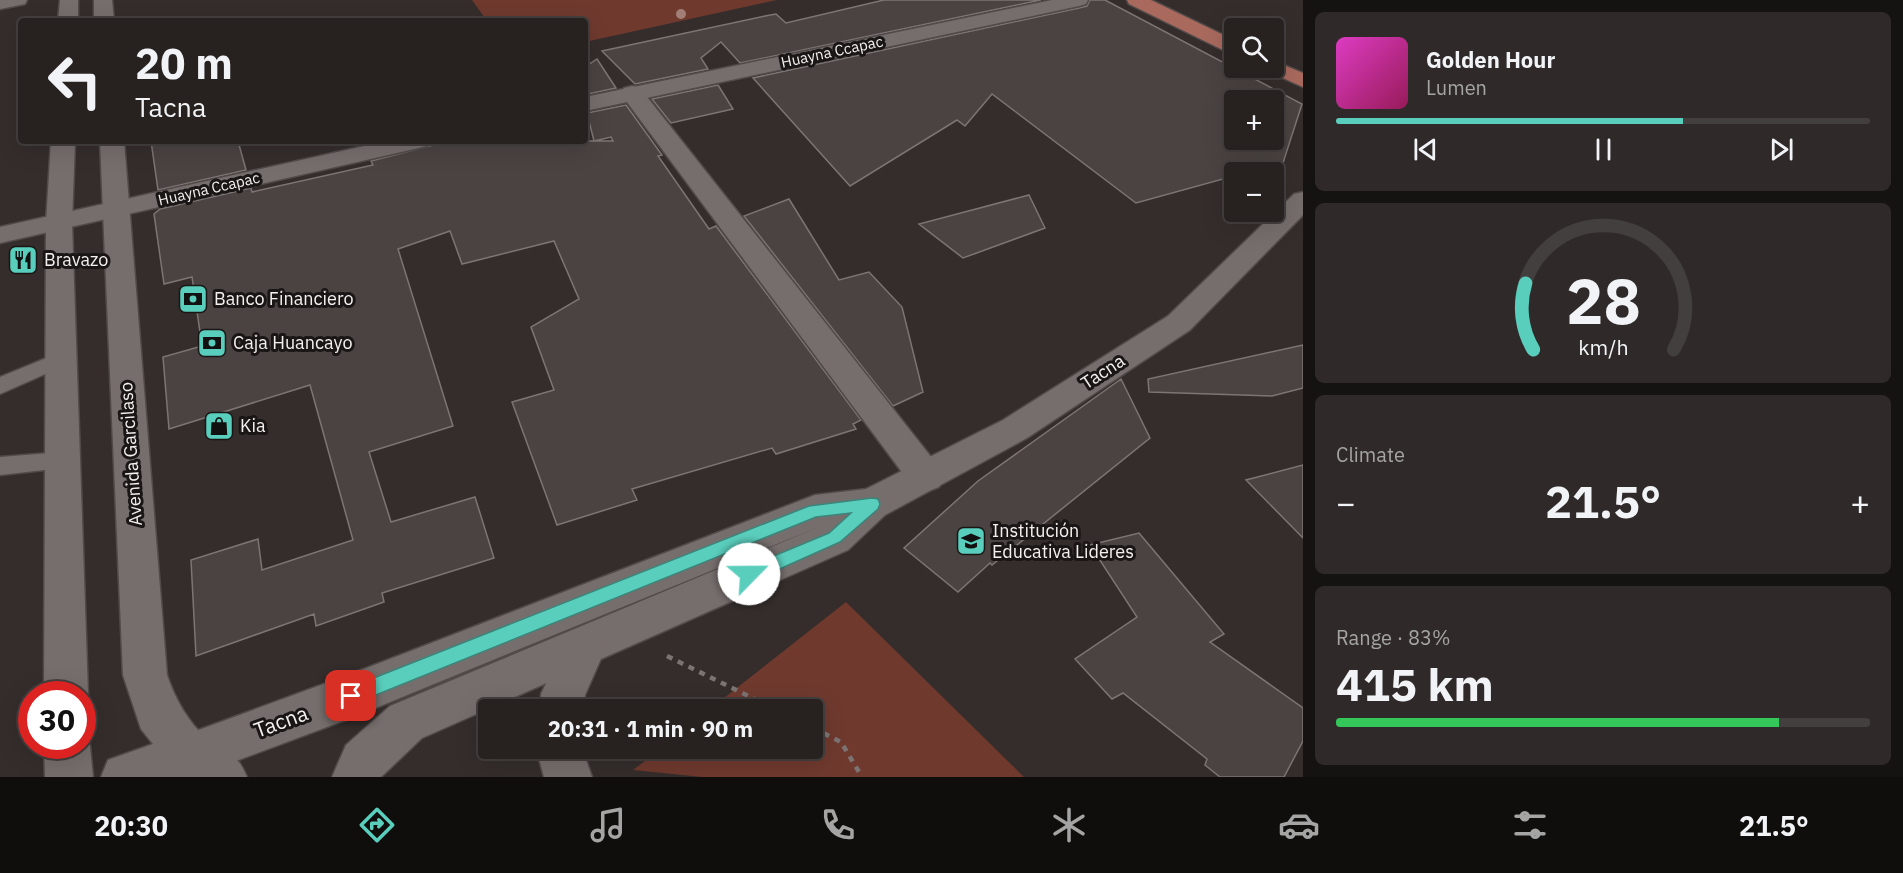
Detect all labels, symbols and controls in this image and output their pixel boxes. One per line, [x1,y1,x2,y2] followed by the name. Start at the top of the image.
[1224,18,1284,222] map controls
[1224,18,1284,78] button: search
[779,31,885,72] street label: Huayna Ccapac
[135,36,233,91] text: 20 m
[36,42,114,120] icon: left
[1426,45,1555,74] text: Golden Hour
[1426,74,1487,101] text: Lumen
[135,89,206,124] text: Tacna
[1224,90,1284,150] button: +
[1409,133,1442,166] icon: previous
[1587,133,1620,166] icon: pause
[1765,133,1798,166] icon: next
[1224,162,1284,222] button: −
[156,167,262,209] street label: Huayna Ccapac
[7,244,39,276] restaurant icon: Bravazo
[44,248,108,271] place label: Bravazo
[1566,260,1640,341] text: 28
[177,283,209,315] bank icon: Banco Financiero
[214,287,354,310] place label: Banco Financiero
[196,327,228,359] bank icon: Caja Huancayo
[233,331,352,354] place label: Caja Huancayo
[1578,333,1628,361] text: km/h
[1077,349,1129,394] street label: Tacna
[114,381,147,527] street label: Avenida Garcilaso
[203,410,235,442] shop icon: Kia
[240,414,266,437] place label: Kia
[1336,441,1405,468] text: Climate
[1545,472,1661,530] text: 21.5°
[1336,481,1356,524] text: −
[1850,481,1870,524] text: +
[992,519,1134,563] place label: Institución Educativa Lideres
[955,525,987,557] school or university icon: Institución Educativa Lideres
[717,542,781,606] position arrow
[1336,624,1451,651] text: Range · 83%
[1336,655,1494,713] text: 415 km
[325,670,376,721] pin
[334,679,367,712] icon: arrive
[18,681,96,759] speed limit sign: 30
[250,698,312,744] street label: Tacna
[548,714,753,743] text: 20:31 · 1 min · 90 m
[356,804,398,846] icon: directions
[587,804,629,846] icon: music
[817,804,859,846] icon: phone
[1048,804,1090,846] icon: climate
[1278,804,1320,846] icon: car
[1509,804,1551,846] icon: filters
[94,808,168,843] text: 20:30
[1739,808,1809,843] text: 21.5°

